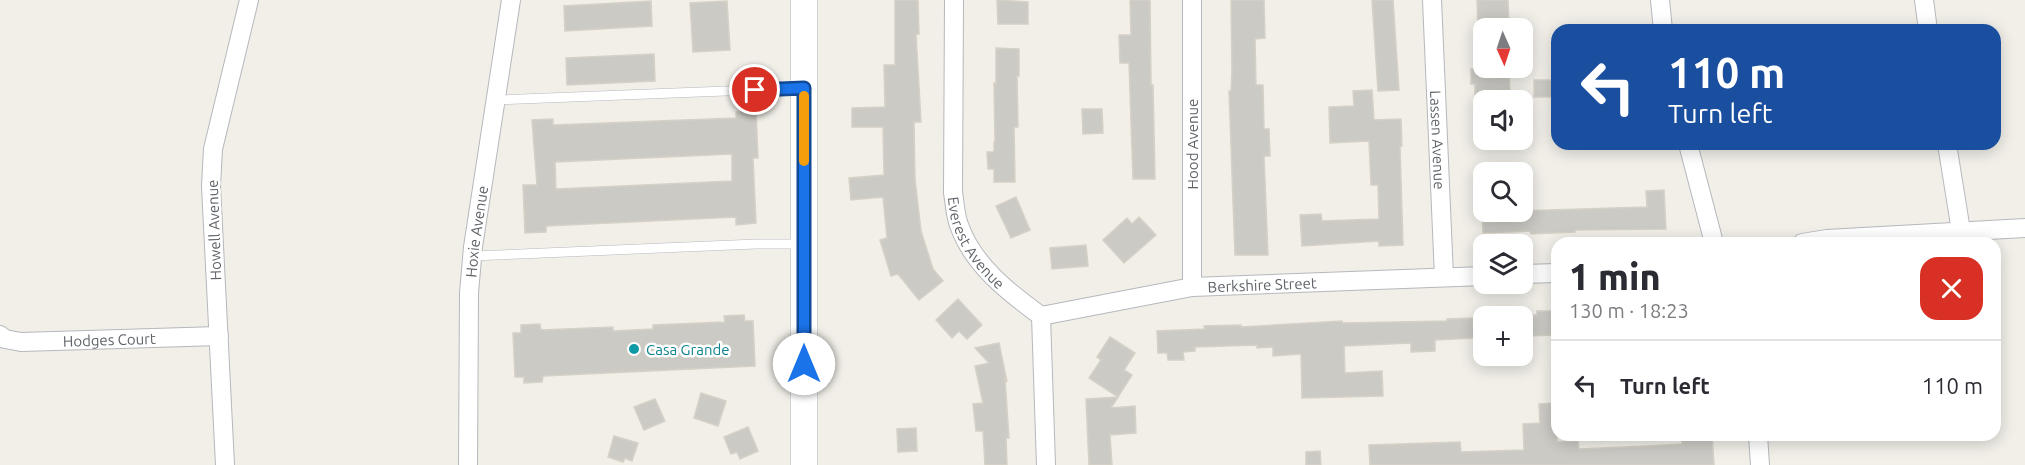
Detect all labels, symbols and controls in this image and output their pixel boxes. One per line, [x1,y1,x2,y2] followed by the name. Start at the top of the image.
[1473,18,1533,78] north arrow
[1473,18,1533,366] map controls
[1569,48,1647,126] icon: left
[1668,49,1785,96] text: 110 m
[729,64,780,115] pin
[738,73,771,106] icon: arrive
[1427,90,1449,190] street label: Lassen Avenue
[1473,90,1533,150] button: sound
[1668,98,1772,128] text: Turn left
[1184,99,1201,189] street label: Hood Avenue
[1473,162,1533,222] button: search
[204,179,224,281] street label: Howell Avenue
[462,184,491,278] street label: Hoxie Avenue
[945,196,1008,292] street label: Everest Avenue
[1473,234,1533,294] button: layers
[1569,256,1661,297] text: 1 min
[1920,257,1983,320] button: close
[1207,274,1317,295] street label: Berkshire Street
[1569,299,1689,322] text: 130 m · 18:23
[1473,306,1533,366] button: +
[63,329,156,349] street label: Hodges Court
[772,332,836,396] position arrow
[646,341,730,358] place label: Casa Grande
[627,342,641,356] marker: Casa Grande
[1569,369,1602,402] icon: left
[1620,373,1710,398] text: Turn left
[1922,373,1983,398] text: 110 m

